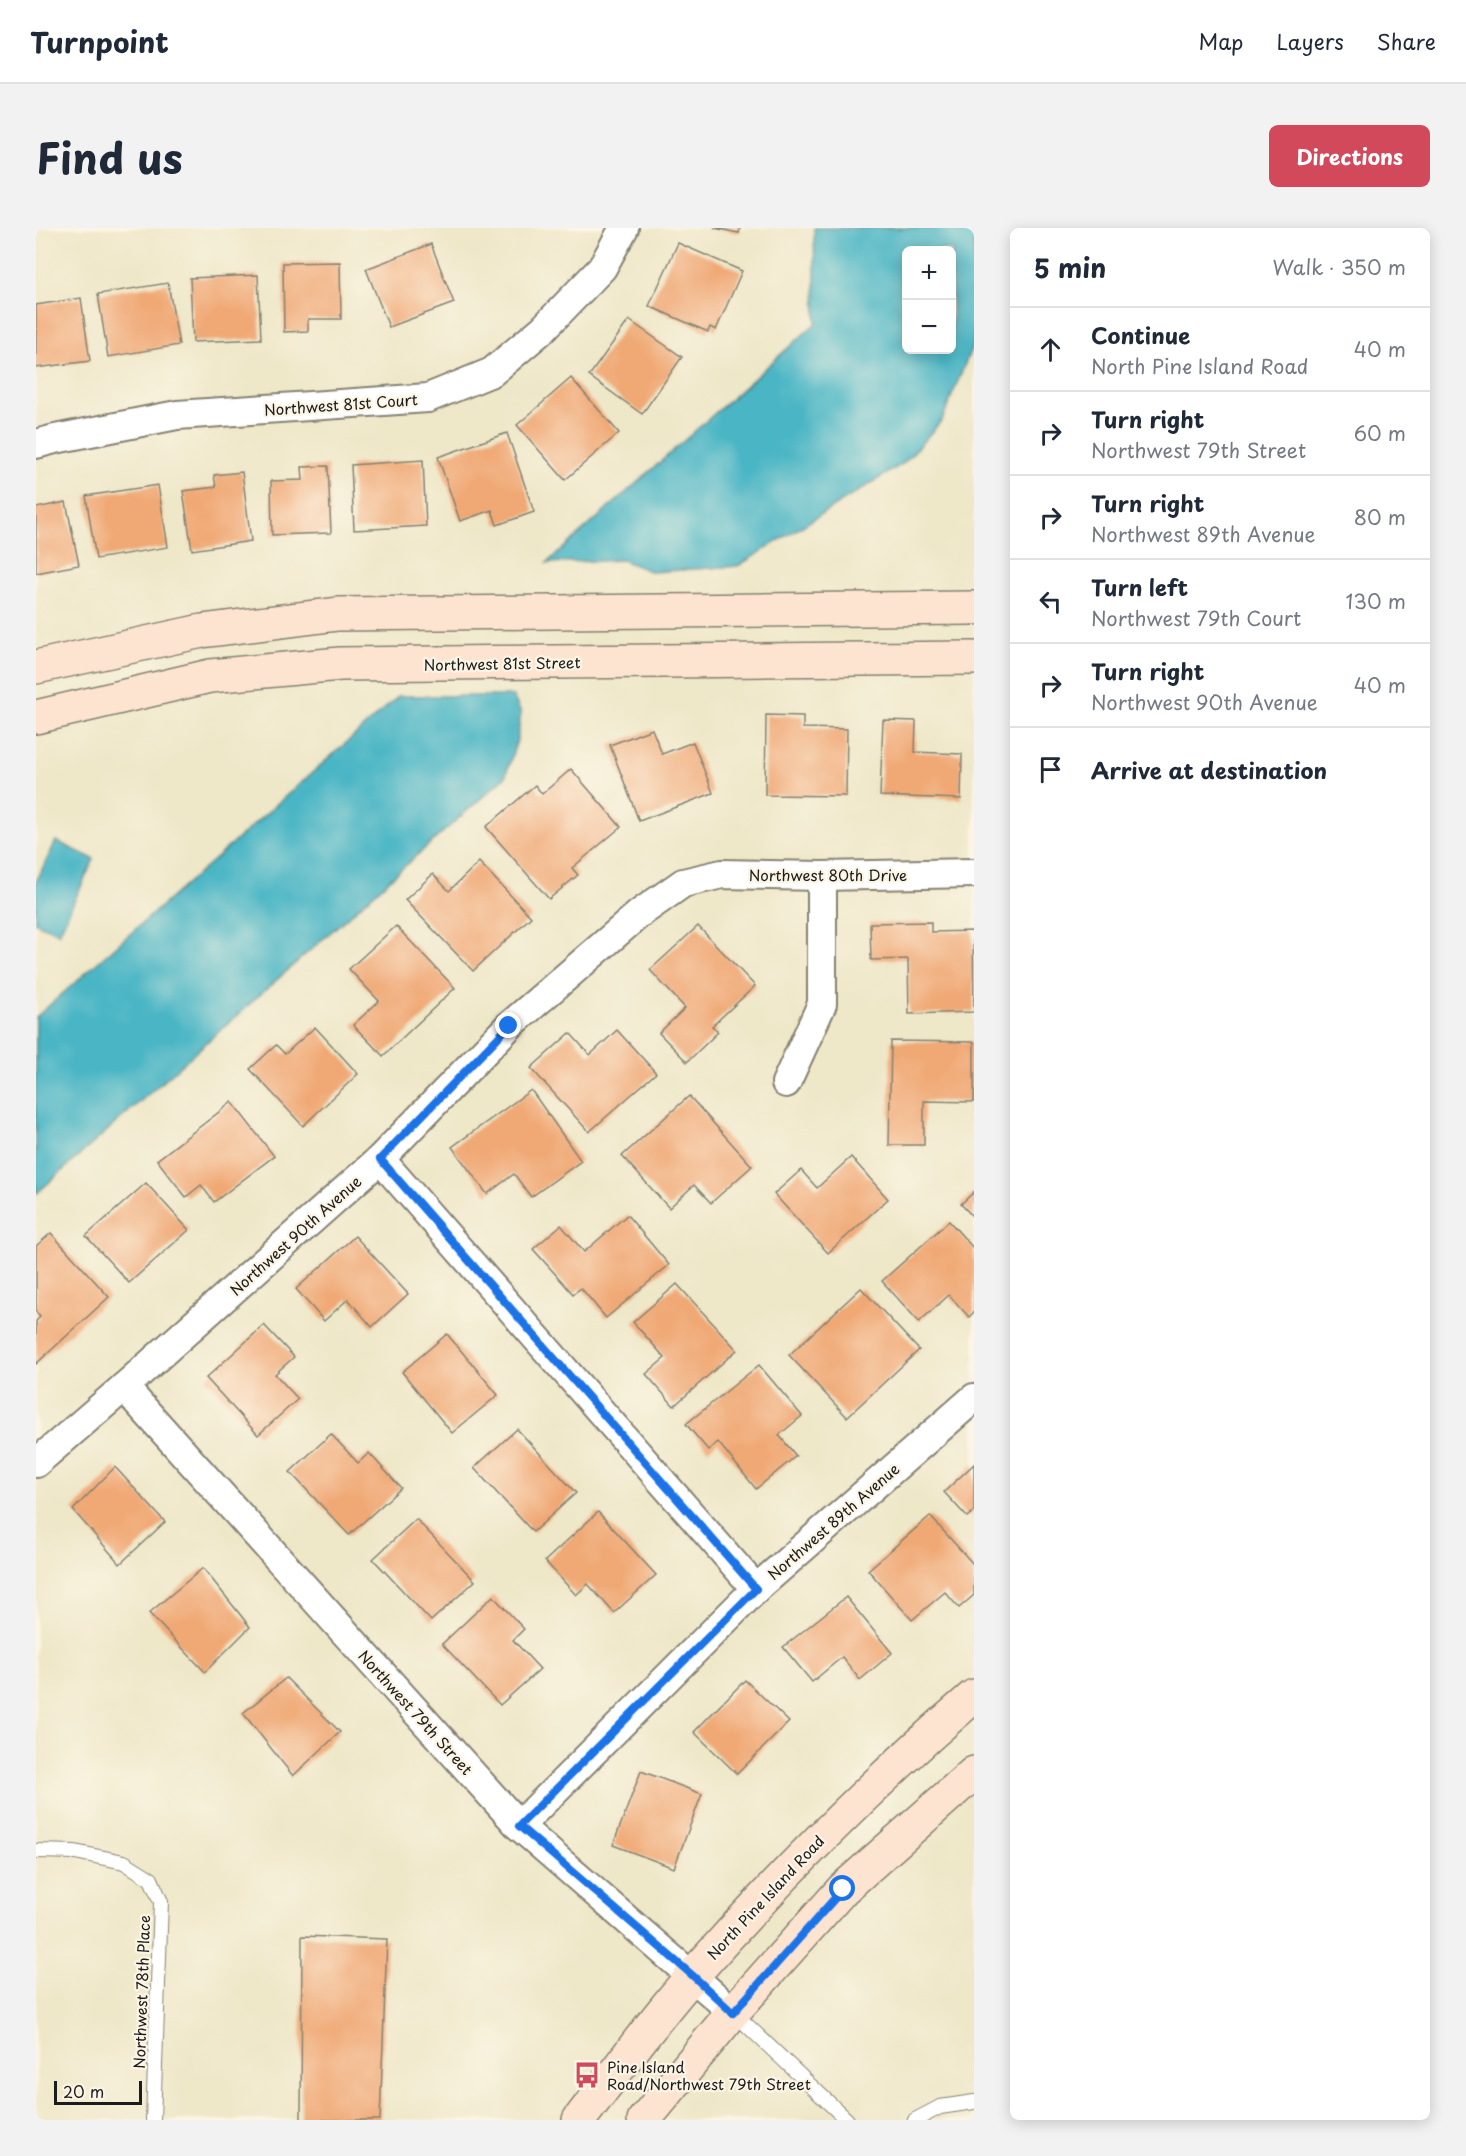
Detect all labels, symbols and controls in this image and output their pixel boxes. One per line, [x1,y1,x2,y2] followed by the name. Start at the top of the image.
[30,20,169,63] text: Turnpoint
[1199,25,1243,57] text: Map
[1276,25,1344,57] text: Layers
[1377,25,1436,57] text: Share
[36,125,183,188] text: Find us
[1269,125,1430,187] button: Directions
[902,246,956,354] map controls
[902,246,956,300] button: +
[1034,248,1106,287] text: 5 min
[1273,252,1406,282] text: Walk · 350 m
[902,300,956,354] button: −
[1091,318,1190,351] text: Continue
[1034,333,1067,366] icon: ahead
[1354,334,1406,364] text: 40 m
[1091,351,1308,381] text: North Pine Island Road
[263,387,419,421] street label: Northwest 81st Court
[1091,402,1204,435] text: Turn right
[1034,417,1067,450] icon: right
[1354,418,1406,448] text: 60 m
[1091,435,1306,465] text: Northwest 79th Street
[1091,486,1204,519] text: Turn right
[1034,501,1067,534] icon: right
[1354,502,1406,532] text: 80 m
[1091,519,1315,549] text: Northwest 89th Avenue
[1091,570,1188,603] text: Turn left
[1034,585,1067,618] icon: left
[1346,586,1406,616] text: 130 m
[1091,603,1301,633] text: Northwest 79th Court
[423,650,581,676] street label: Northwest 81st Street
[1091,654,1204,687] text: Turn right
[1034,669,1067,702] icon: right
[1354,670,1406,700] text: 40 m
[1091,687,1318,717] text: Northwest 90th Avenue
[1034,753,1067,786] icon: arrive
[1091,753,1327,786] text: Arrive at destination
[749,863,907,886] street label: Northwest 80th Drive
[495,1012,521,1038] route end
[224,1170,366,1300] street label: Northwest 90th Avenue
[762,1457,904,1585] street label: Northwest 89th Avenue
[353,1644,479,1780] street label: Northwest 79th Street
[701,1830,829,1964] street label: North Pine Island Road
[829,1875,855,1901] route start
[127,1915,155,2069] street label: Northwest 78th Place
[607,2055,811,2095] place label: Pine Island Road/Northwest 79th Street
[572,2060,602,2090] bus stop icon: Pine Island Road/Northwest 79th Street
[54,2078,142,2106] scale bar
[63,2079,104,2103] text: 20 m

